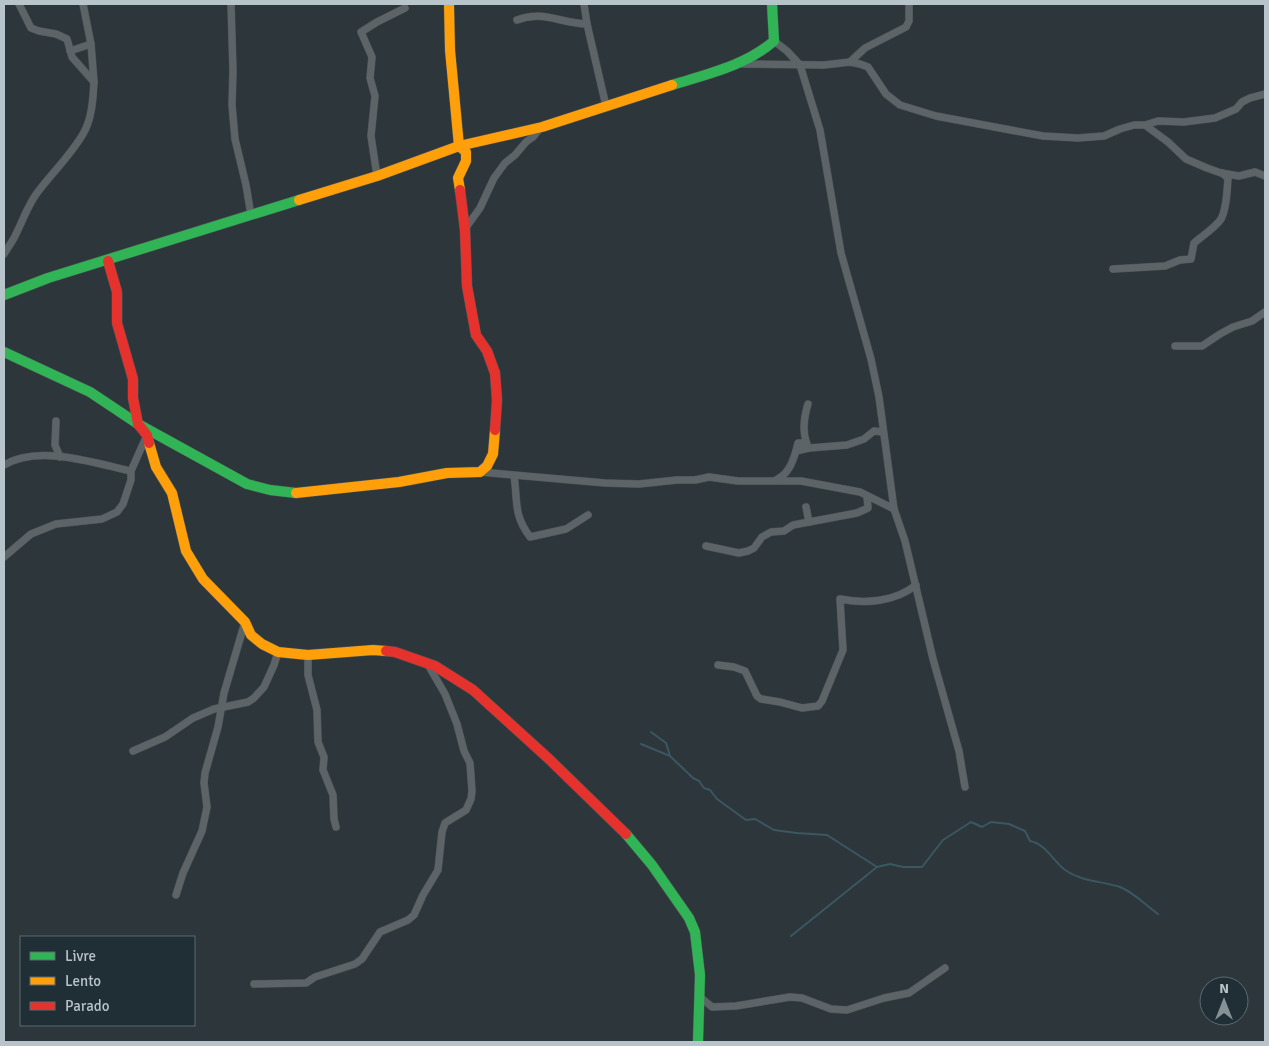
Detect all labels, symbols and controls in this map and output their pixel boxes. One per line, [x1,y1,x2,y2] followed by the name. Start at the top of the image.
[20,936,195,1026] legend
[65,947,96,965] text: Livre
[65,972,101,990] text: Lento
[1199,976,1249,1026] north arrow
[1219,980,1229,997] text: N
[65,997,110,1015] text: Parado

